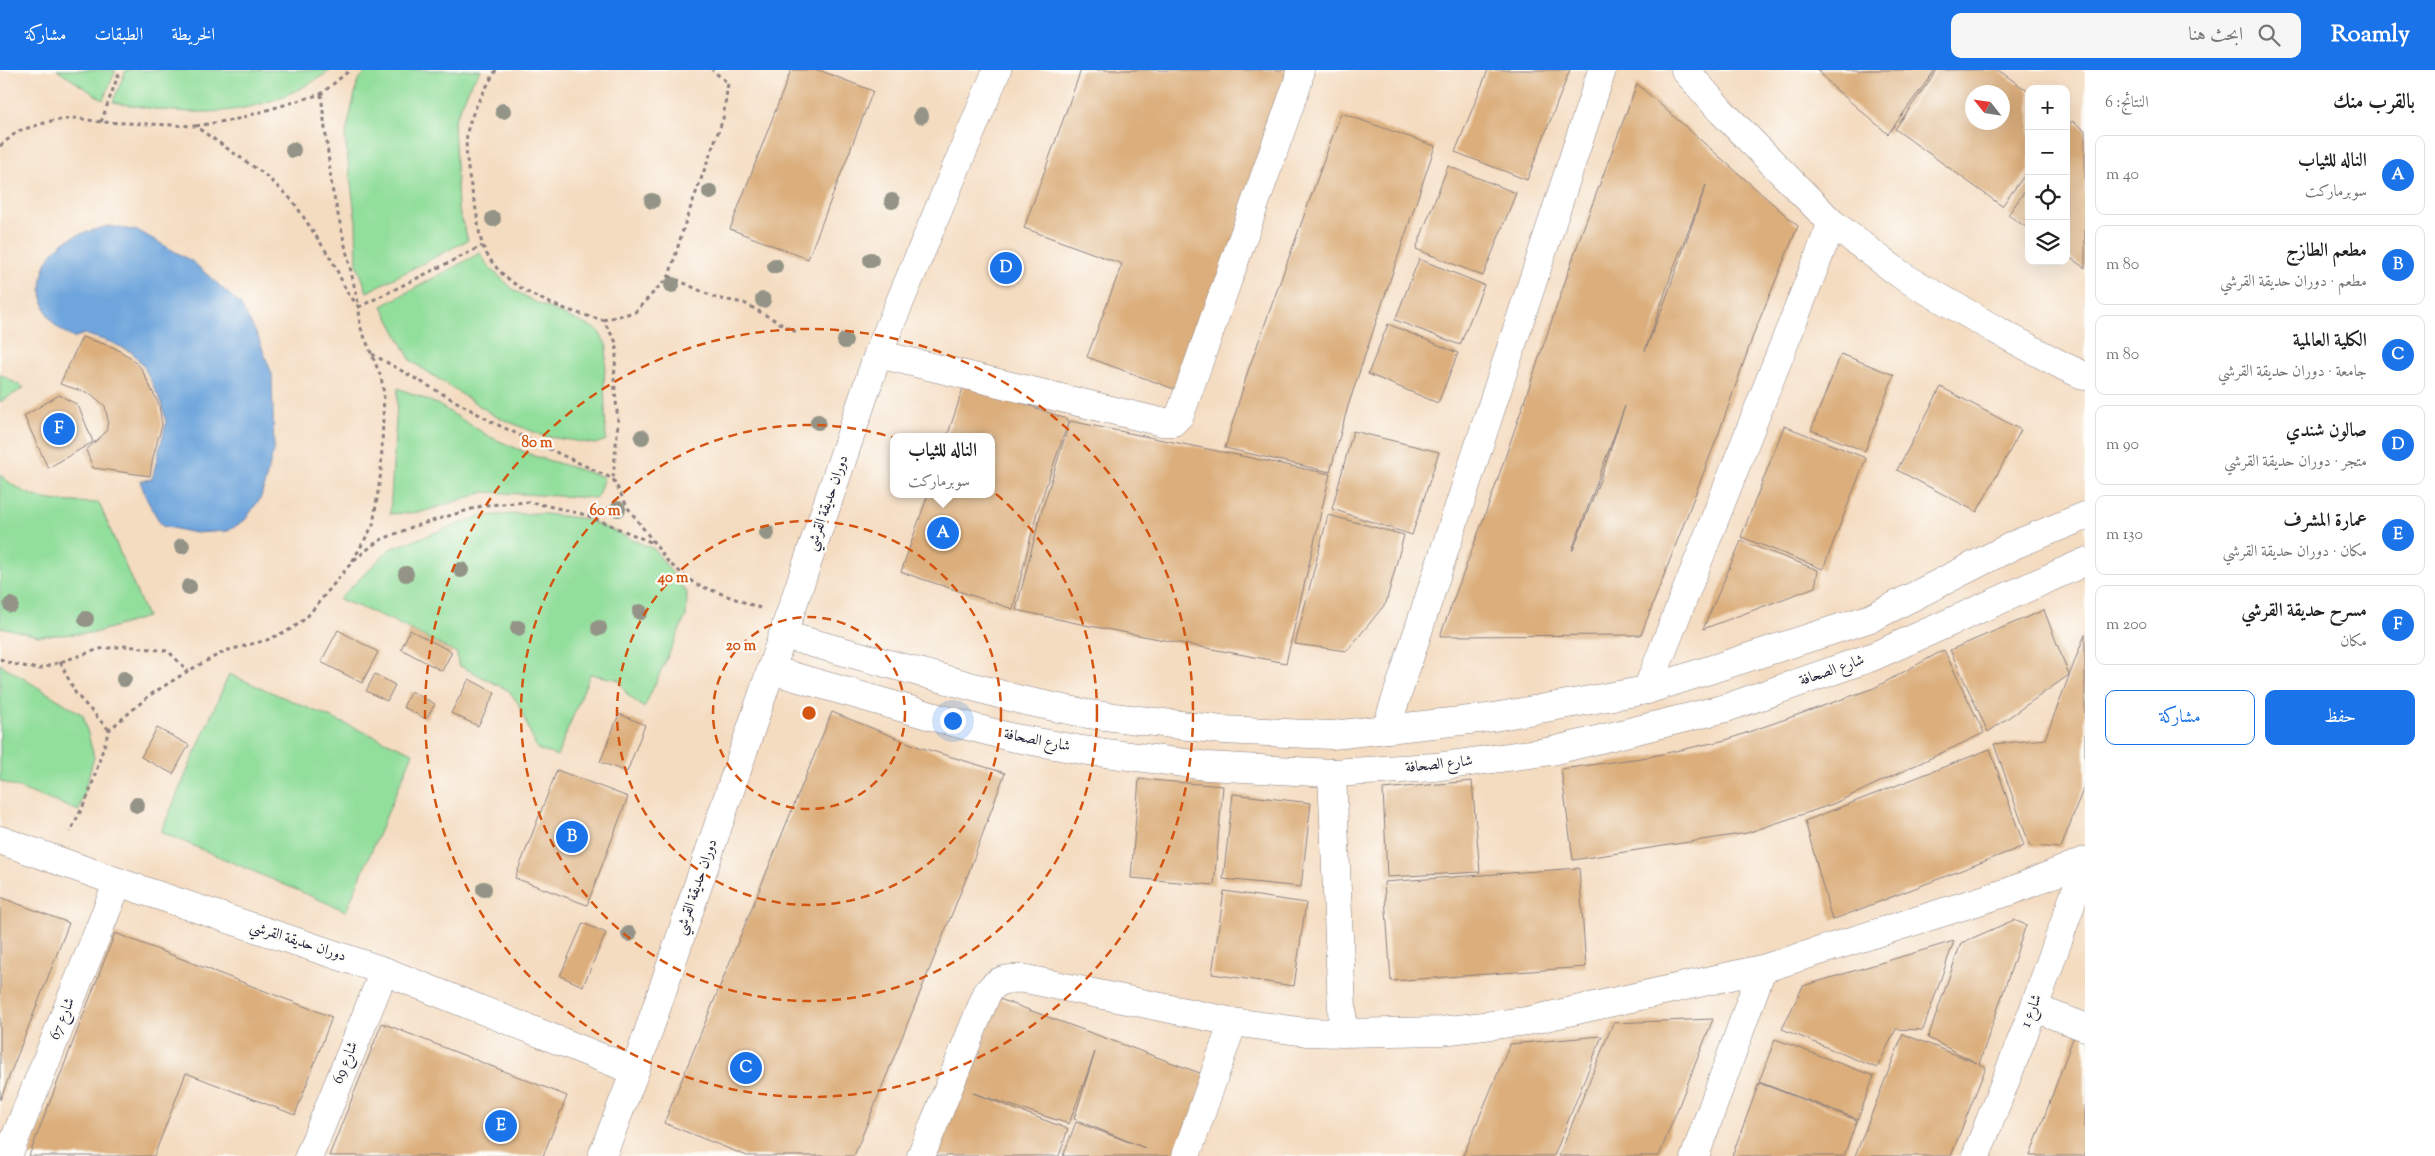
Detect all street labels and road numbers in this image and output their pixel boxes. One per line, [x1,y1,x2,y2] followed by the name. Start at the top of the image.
[802,452,856,554] street label: دوران حديقة القرشي
[1797,650,1868,693] street label: شارع الصحافة
[1002,724,1072,759] street label: شارع الصحافة
[1404,751,1474,780] street label: شارع الصحافة
[671,836,725,938] street label: دوران حديقة القرشي
[247,917,349,969] street label: دوران حديقة القرشي
[2016,991,2049,1031] street label: شارع 1
[45,995,82,1044] street label: شارع 67
[328,1039,365,1088] street label: شارع 69

